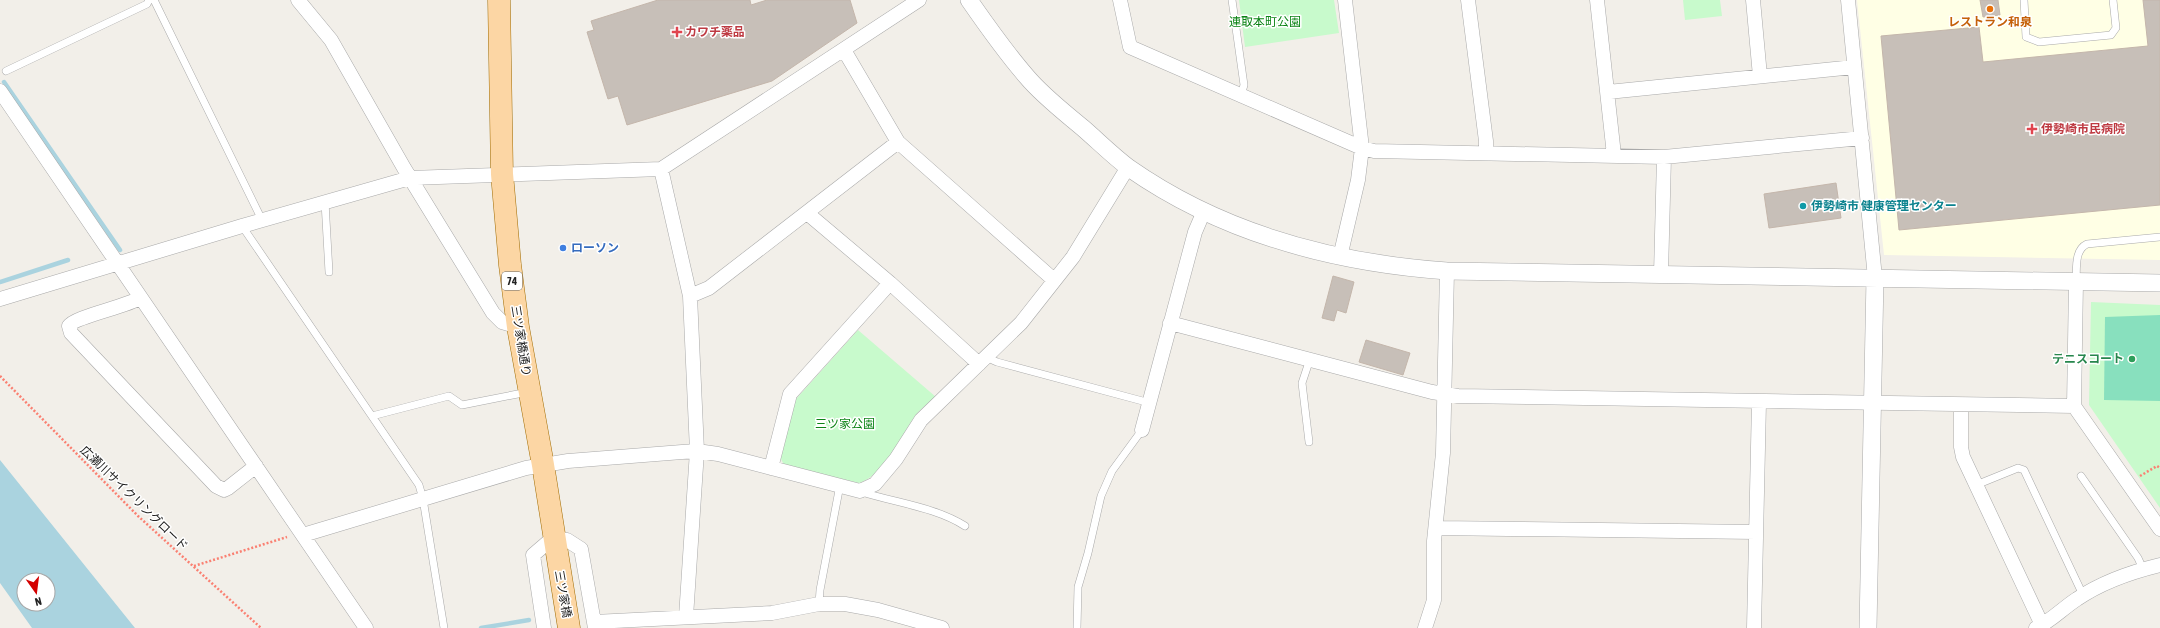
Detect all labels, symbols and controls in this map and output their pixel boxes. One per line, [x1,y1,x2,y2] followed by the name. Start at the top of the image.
[1985,4,1995,14] marker: レストラン和泉
[1229,15,1301,29] park label: 連取本町公園
[1948,15,2032,29] place label: レストラン和泉
[685,25,745,39] place label: カワチ薬品
[672,27,682,37] marker: カワチ薬品
[2041,122,2125,136] place label: 伊勢崎市民病院
[2026,123,2038,135] marker: 伊勢崎市民病院
[1811,199,1957,213] place label: 伊勢崎市 健康管理センター
[1798,201,1808,211] marker: 伊勢崎市 健康管理センター
[571,241,619,255] place label: ローソン
[558,243,568,253] marker: ローソン
[502,272,522,290] road number: 74
[508,304,534,378] street label: 三ツ家橋通り
[2052,352,2124,366] place label: テニスコート
[2127,354,2137,364] marker: テニスコート
[815,417,875,431] park label: 三ツ家公園
[77,443,191,553] street label: 広瀬川サイクリングロード
[552,569,574,619] street label: 三ツ家橋
[16,572,56,612] north arrow
[34,595,43,608] text: N

